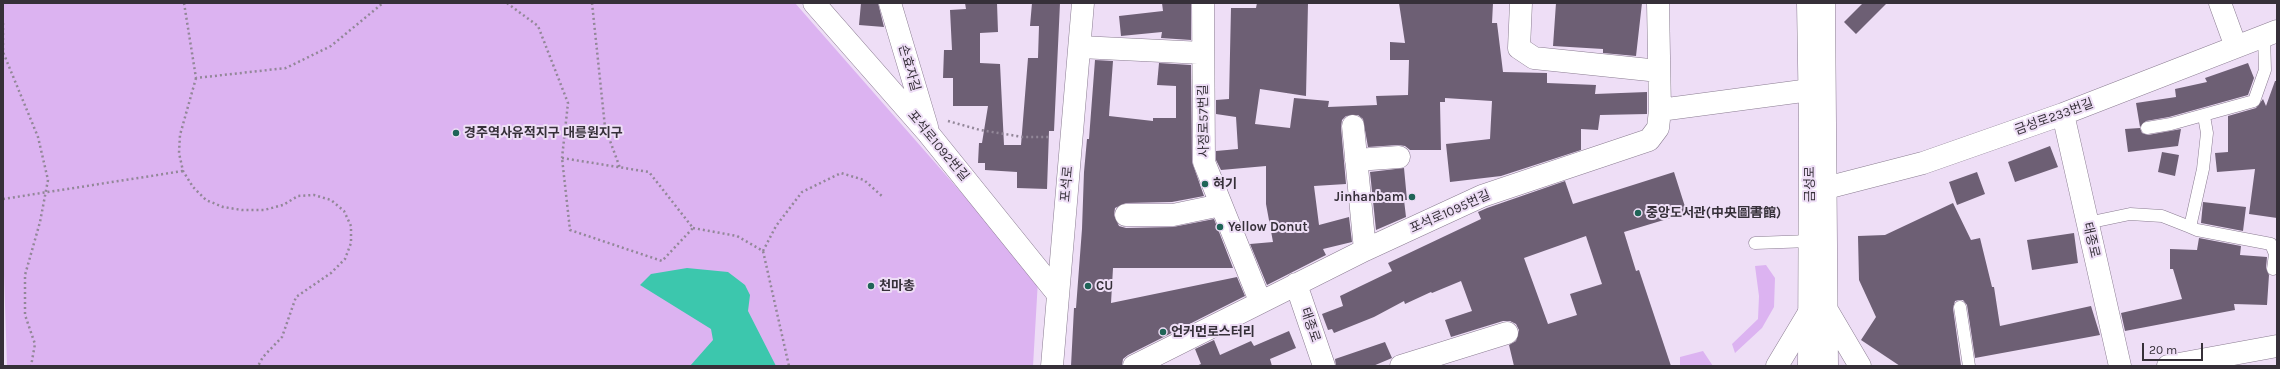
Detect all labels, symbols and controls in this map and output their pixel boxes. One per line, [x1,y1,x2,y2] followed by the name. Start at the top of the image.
[895,43,923,93] street label: 손효자길
[1196,84,1212,158] street label: 사정로57번길
[2012,96,2096,138] street label: 금성로233번길
[904,108,972,184] street label: 포석로1092번길
[464,125,623,141] place label: 경주역사유적지구 대릉원지구
[451,128,461,138] marker: 경주역사유적지구 대릉원지구
[1058,165,1076,203] street label: 포석로
[1802,166,1818,202] street label: 금성로
[1213,176,1237,192] place label: 혀기
[1200,179,1210,189] marker: 혀기
[1407,187,1493,237] street label: 포석로1095번길
[1334,189,1404,205] place label: Jinhanbam
[1407,192,1417,202] marker: Jinhanbam
[1646,205,1781,221] place label: 중앙도서관(中央圖書館)
[1633,208,1643,218] marker: 중앙도서관(中央圖書館)
[1228,219,1308,235] place label: Yellow Donut
[2079,221,2103,259] street label: 태종로
[1215,222,1225,232] marker: Yellow Donut
[879,278,915,294] place label: 천마총
[1096,278,1113,294] place label: CU
[866,281,876,291] marker: 천마총
[1083,281,1093,291] marker: CU
[1297,305,1323,345] street label: 태종로
[1171,324,1255,340] place label: 언커먼로스터리
[1158,327,1168,337] marker: 언커먼로스터리
[2144,335,2205,361] scale bar
[2149,343,2177,357] text: 20 m

